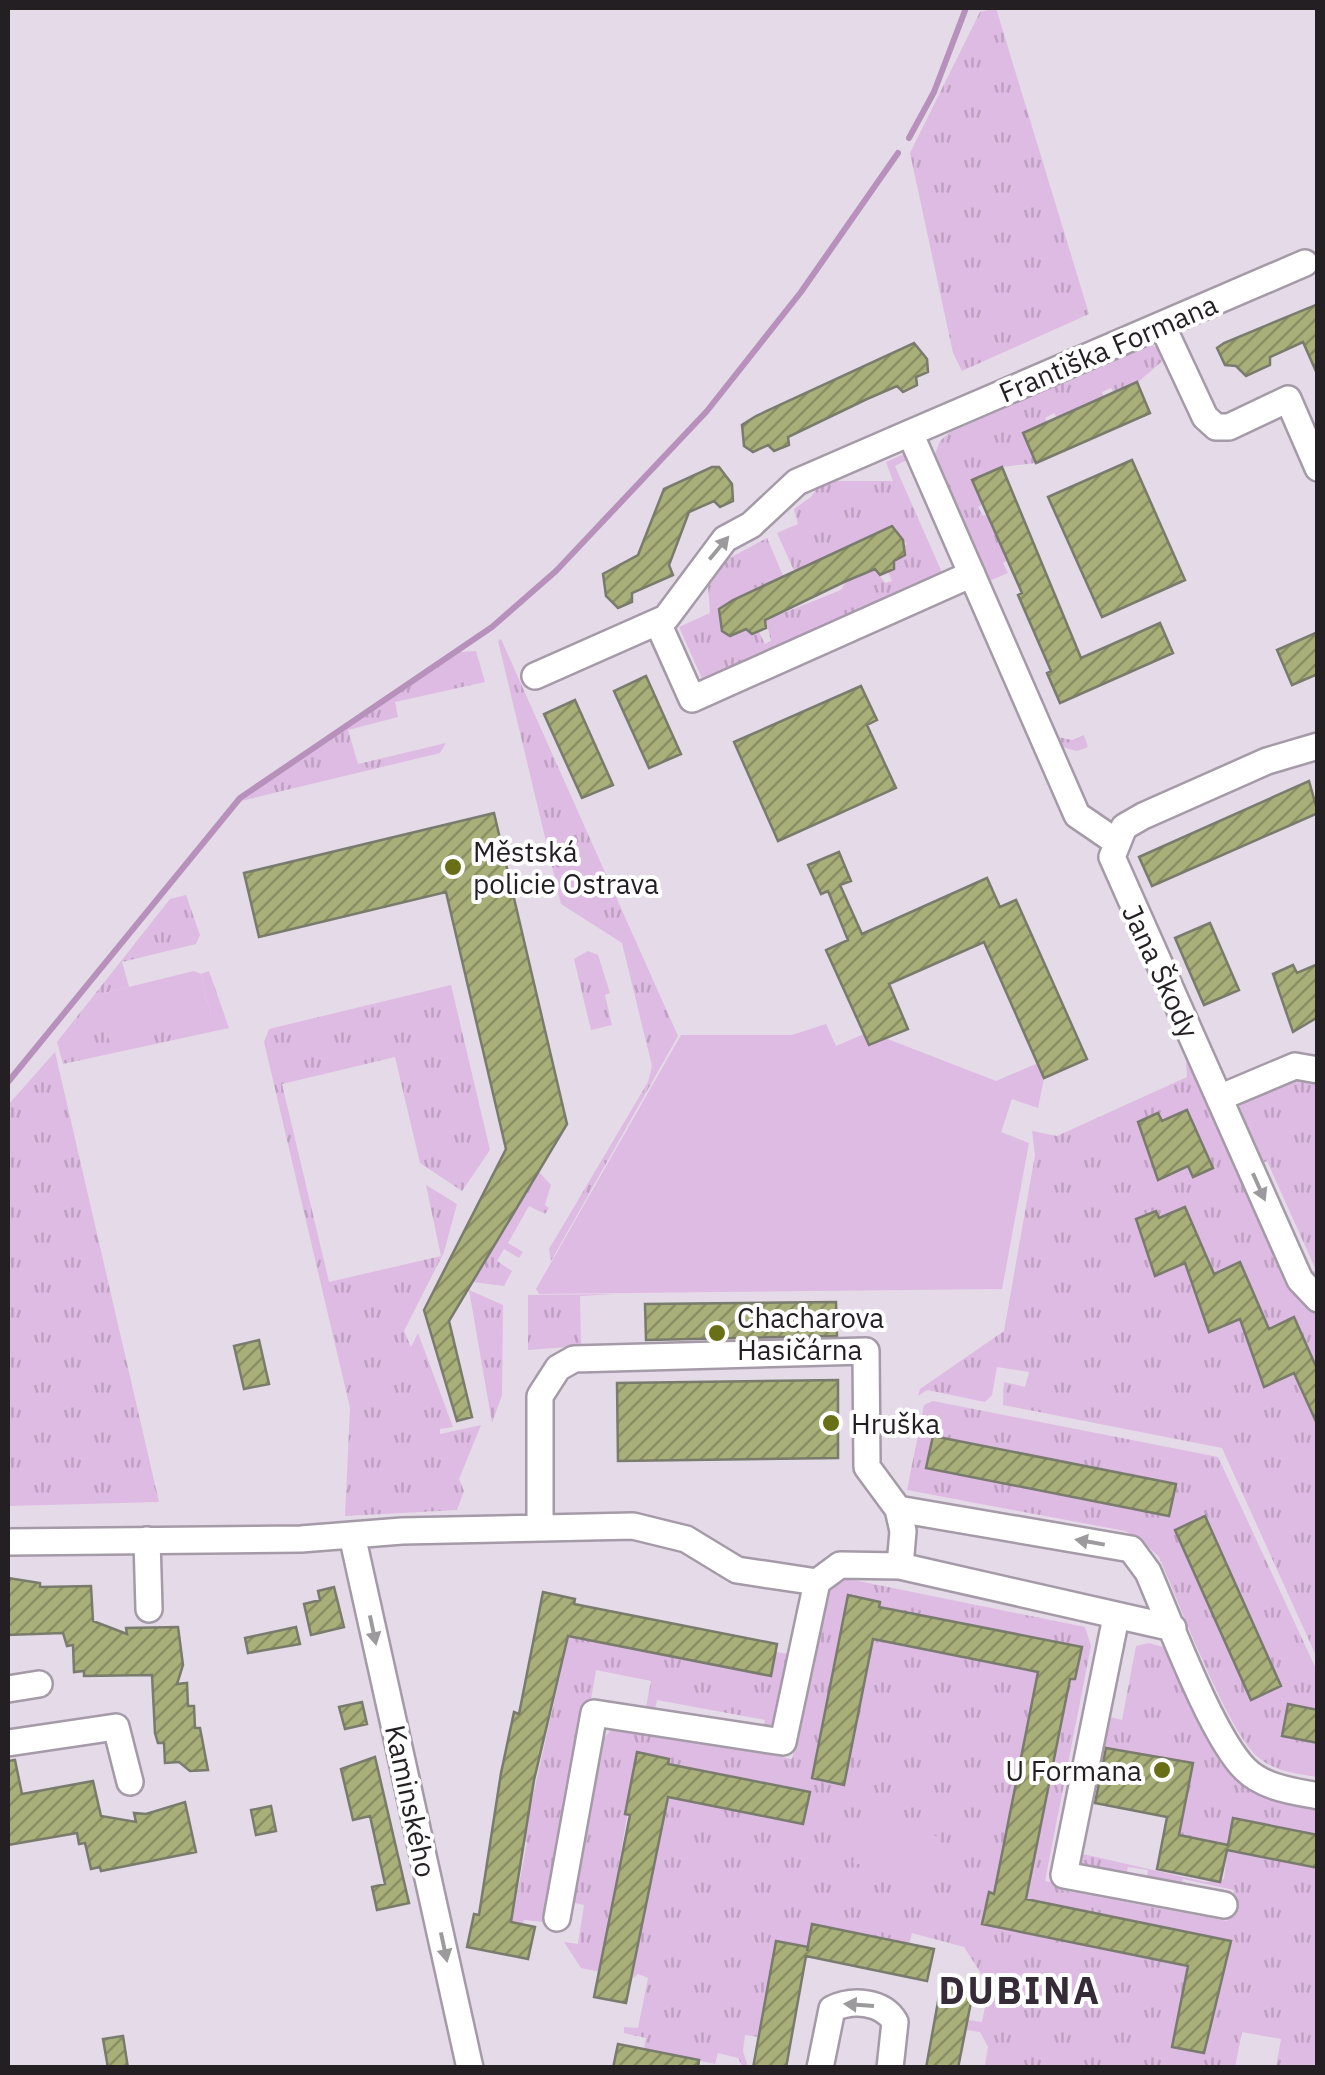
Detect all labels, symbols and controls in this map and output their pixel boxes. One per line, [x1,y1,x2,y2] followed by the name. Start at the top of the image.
[993,285,1223,411] street label: Františka Formana
[708,536,730,561] one-way arrow
[473,833,659,902] place label: Městská policie Ostrava
[442,856,464,878] marker: Městská policie Ostrava
[1114,898,1208,1044] street label: Jana Škody
[1251,1172,1267,1202] one-way arrow
[737,1299,884,1368] place label: Chacharova Hasičárna
[706,1322,728,1344] marker: Chacharova Hasičárna
[851,1405,940,1442] place label: Hruška
[820,1412,842,1434] marker: Hruška
[1073,1533,1105,1549] one-way arrow
[366,1615,382,1646] one-way arrow
[377,1722,445,1880] street label: Kaminského
[1005,1752,1142,1789] place label: U Formana
[1151,1759,1173,1781] marker: U Formana
[436,1932,452,1963] one-way arrow
[938,1965,1102,2014] district label: DUBINA
[843,1997,875,2013] one-way arrow

